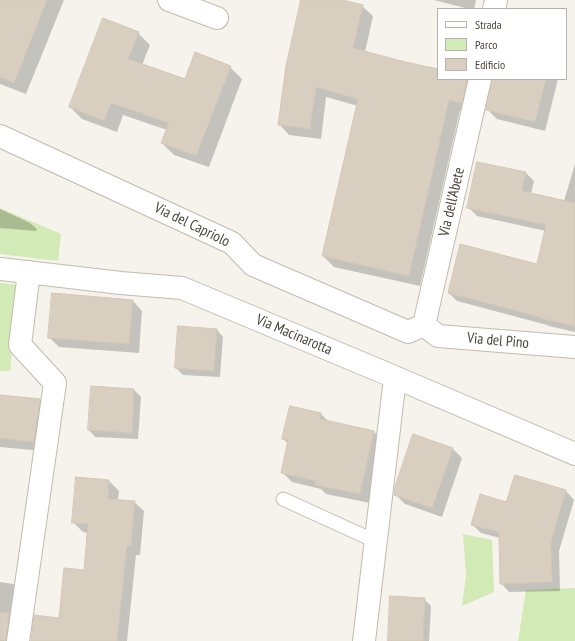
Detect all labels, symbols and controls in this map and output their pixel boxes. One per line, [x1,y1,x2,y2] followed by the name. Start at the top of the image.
[437,8,567,80] legend
[475,17,502,32] text: Strada
[475,37,497,52] text: Parco
[475,57,505,72] text: Edificio
[435,166,469,238] street label: Via dell'Abete
[151,199,233,251] street label: Via del Capriolo
[253,311,335,359] street label: Via Macinarotta
[466,329,530,353] street label: Via del Pino

